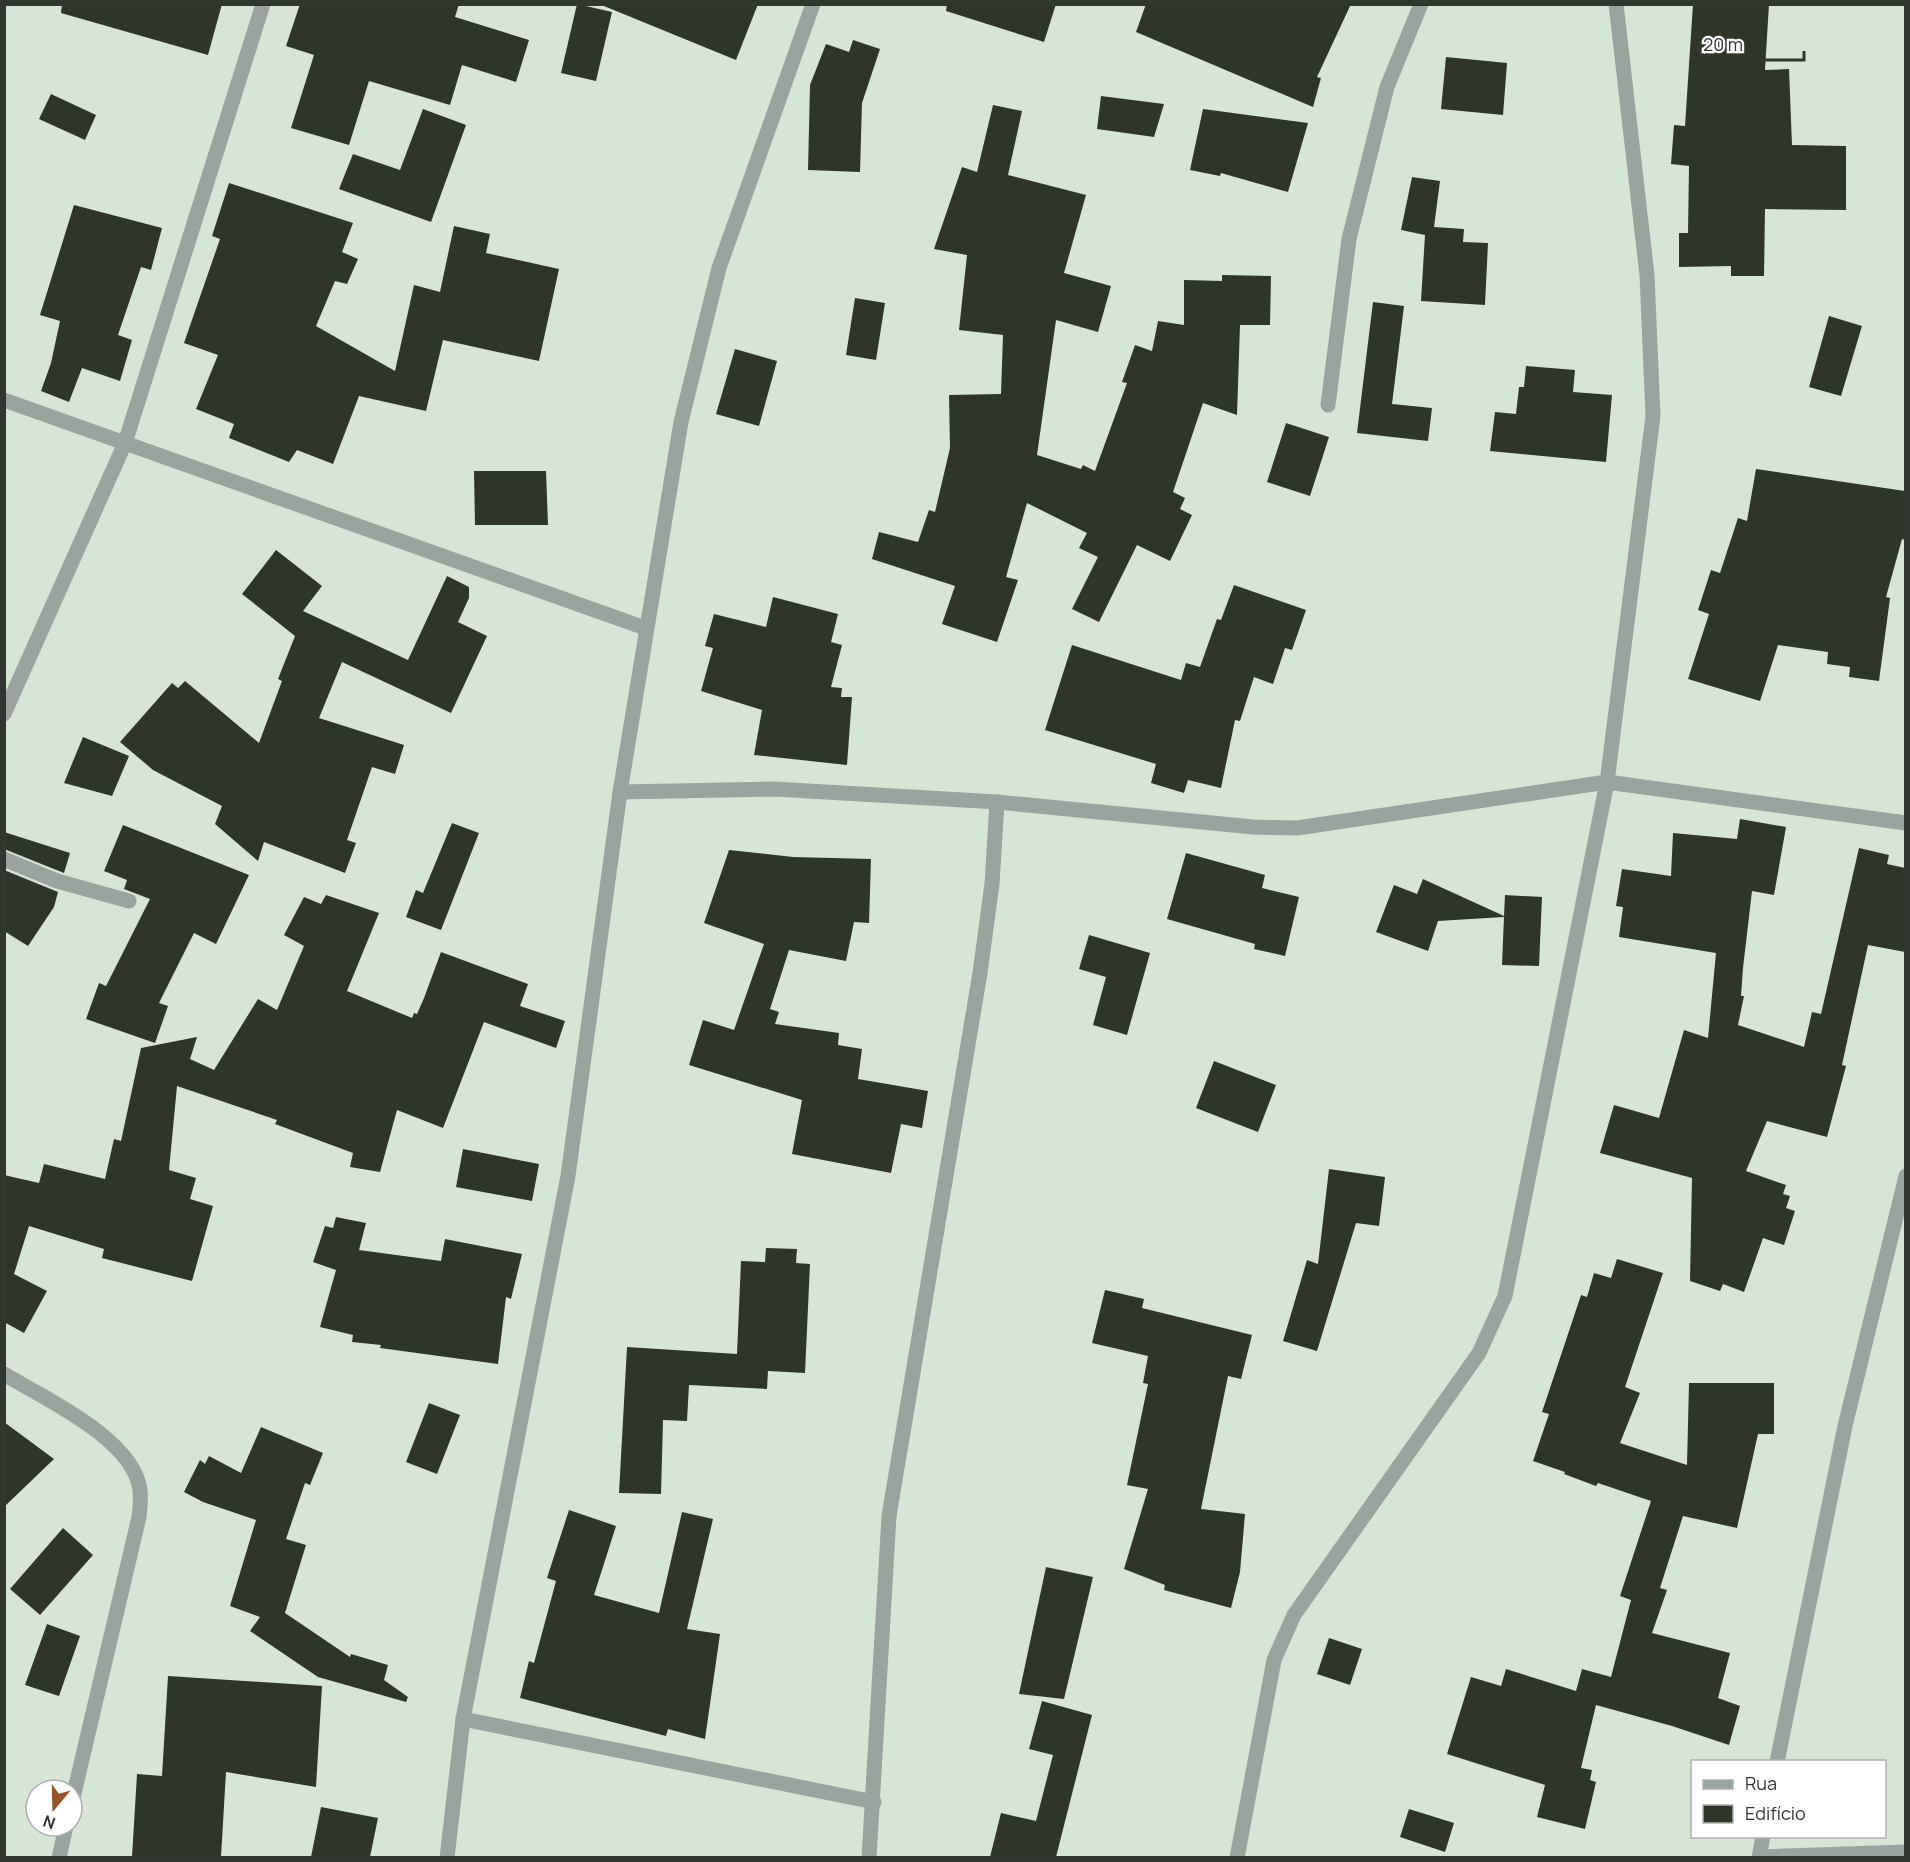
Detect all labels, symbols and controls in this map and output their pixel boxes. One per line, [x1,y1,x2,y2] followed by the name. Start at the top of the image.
[1694,24,1804,62] scale bar
[1703,32,1743,56] text: 20 m
[1691,1760,1886,1838] legend
[1745,1771,1777,1795] text: Rua
[24,1778,84,1838] north arrow
[1745,1801,1806,1825] text: Edifício
[40,1810,58,1834] text: N

